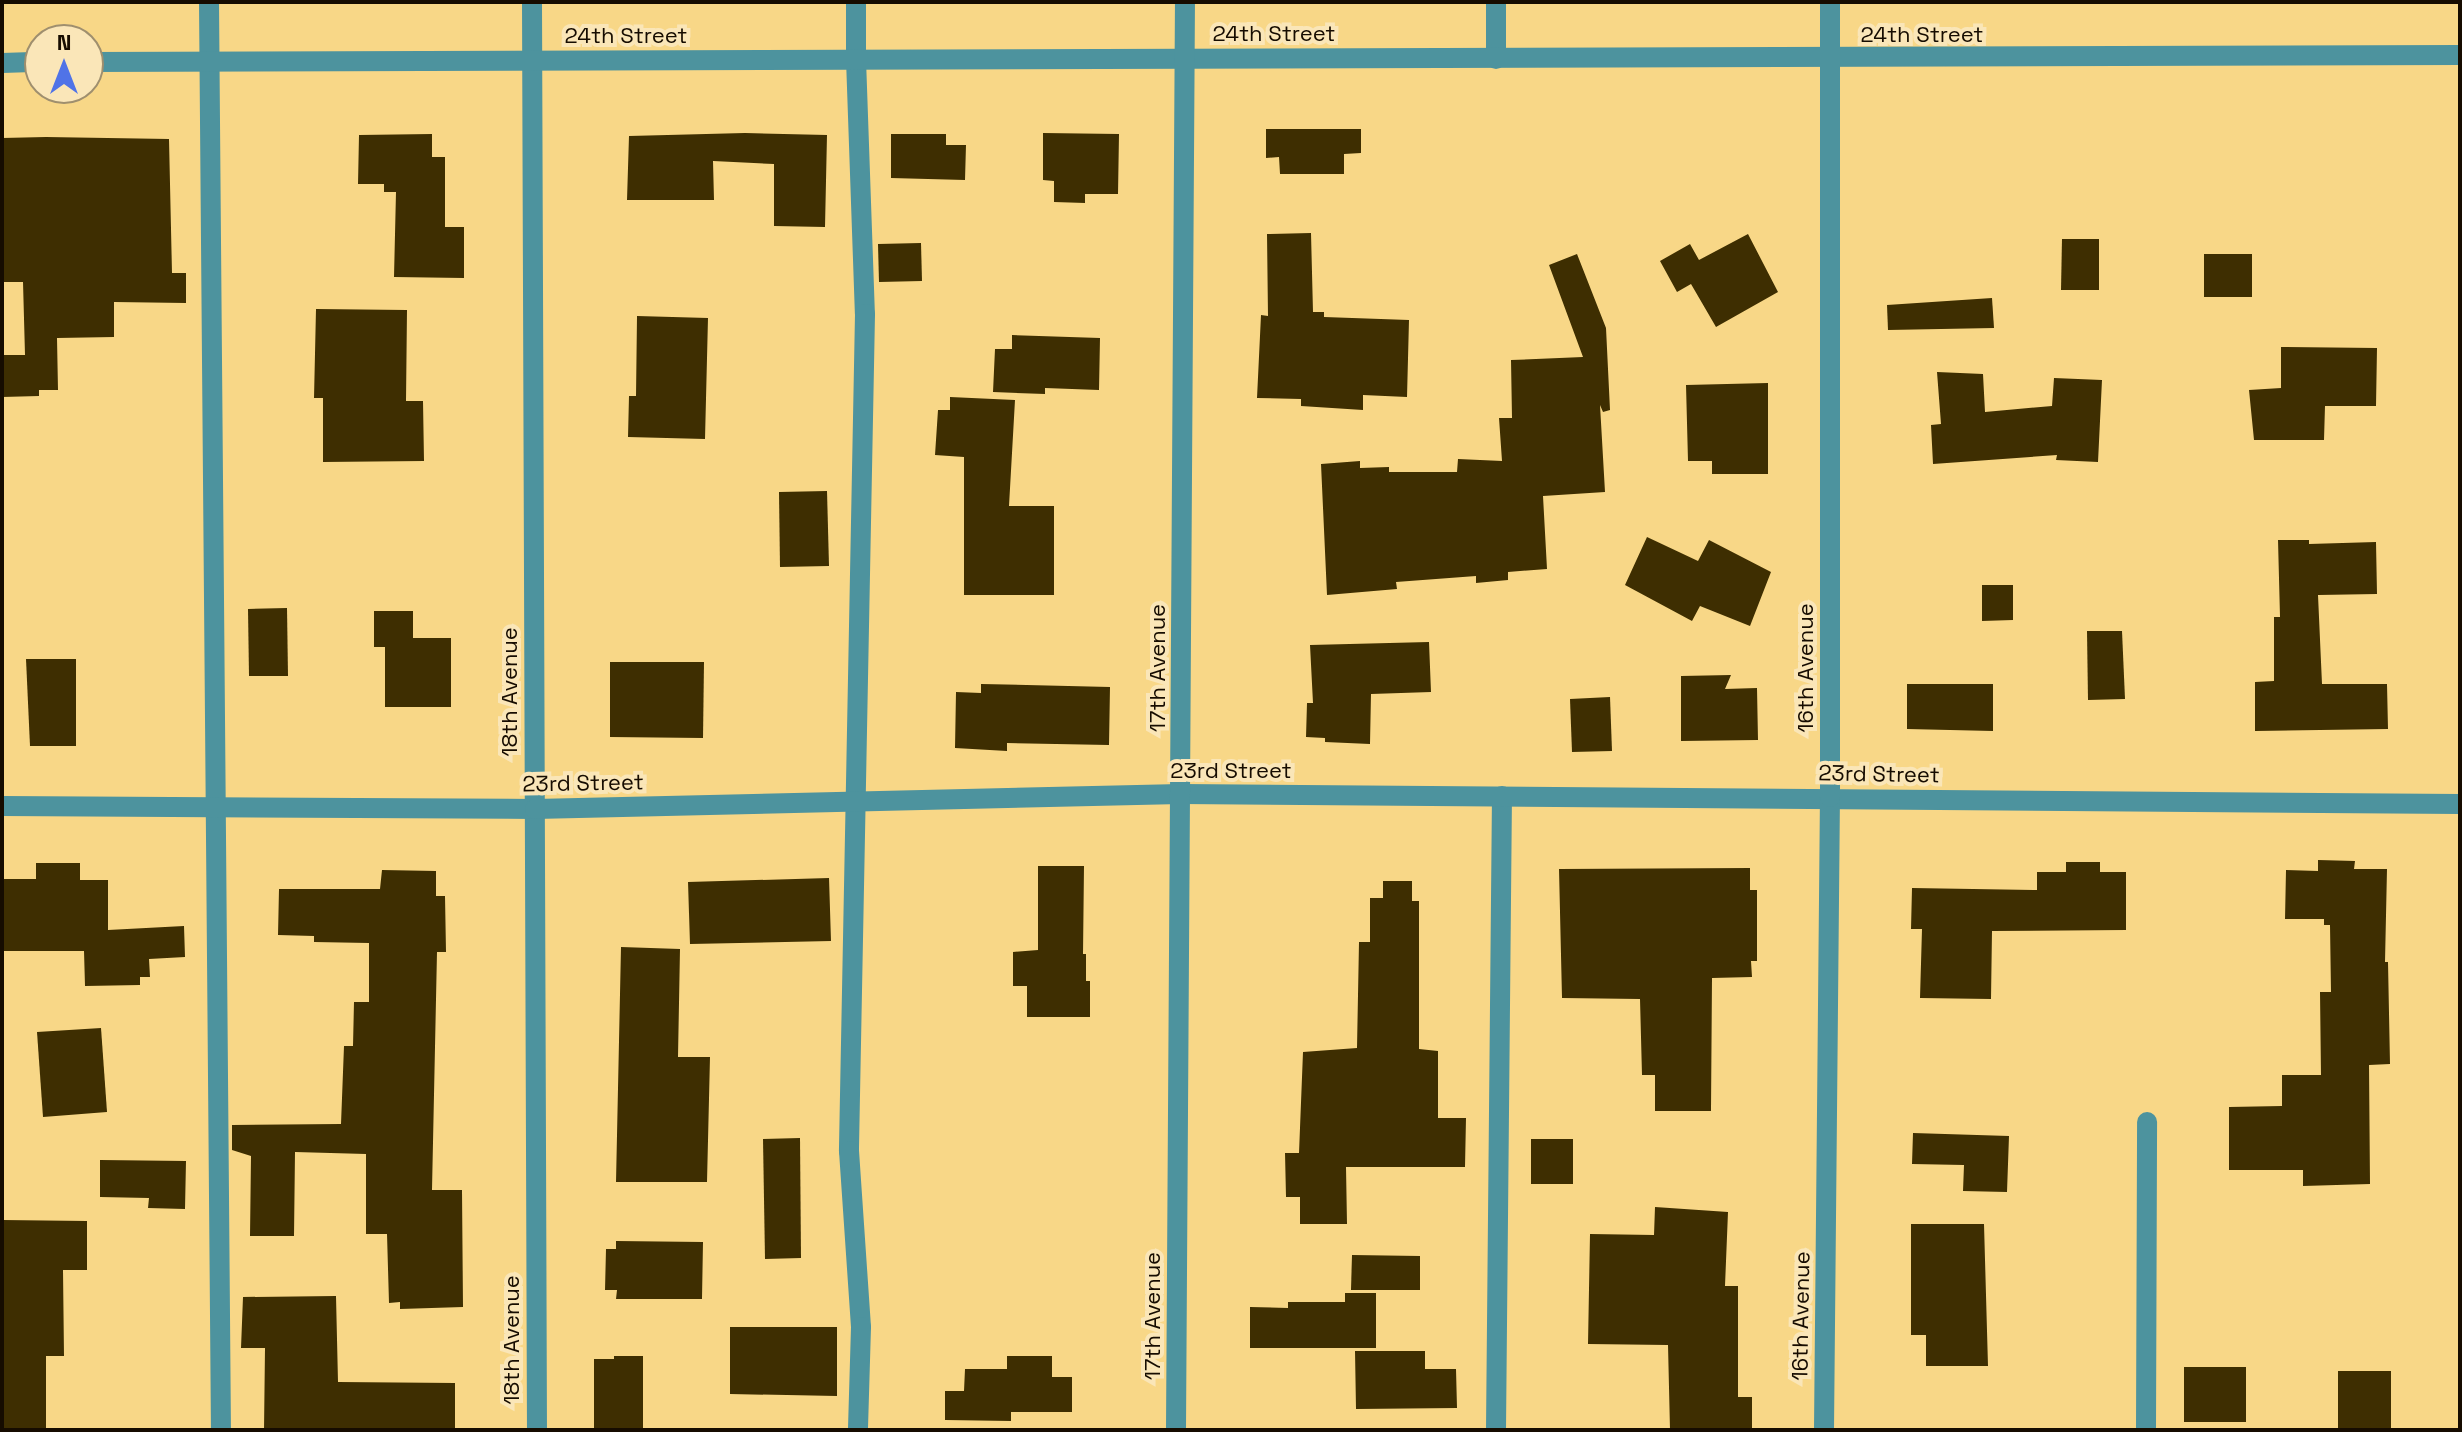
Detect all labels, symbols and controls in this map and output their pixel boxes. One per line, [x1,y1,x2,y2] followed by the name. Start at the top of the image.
[1213,21,1335,47] street label: 24th Street
[1861,22,1983,48] street label: 24th Street
[565,23,687,49] street label: 24th Street
[24,24,104,104] north arrow
[57,28,71,56] text: N
[1793,603,1819,733] street label: 16th Avenue
[1145,604,1171,732] street label: 17th Avenue
[497,627,523,757] street label: 18th Avenue
[1170,758,1292,784] street label: 23rd Street
[1818,760,1940,788] street label: 23rd Street
[522,769,644,797] street label: 23rd Street
[1787,1251,1815,1381] street label: 16th Avenue
[1140,1252,1166,1380] street label: 17th Avenue
[499,1275,525,1405] street label: 18th Avenue

